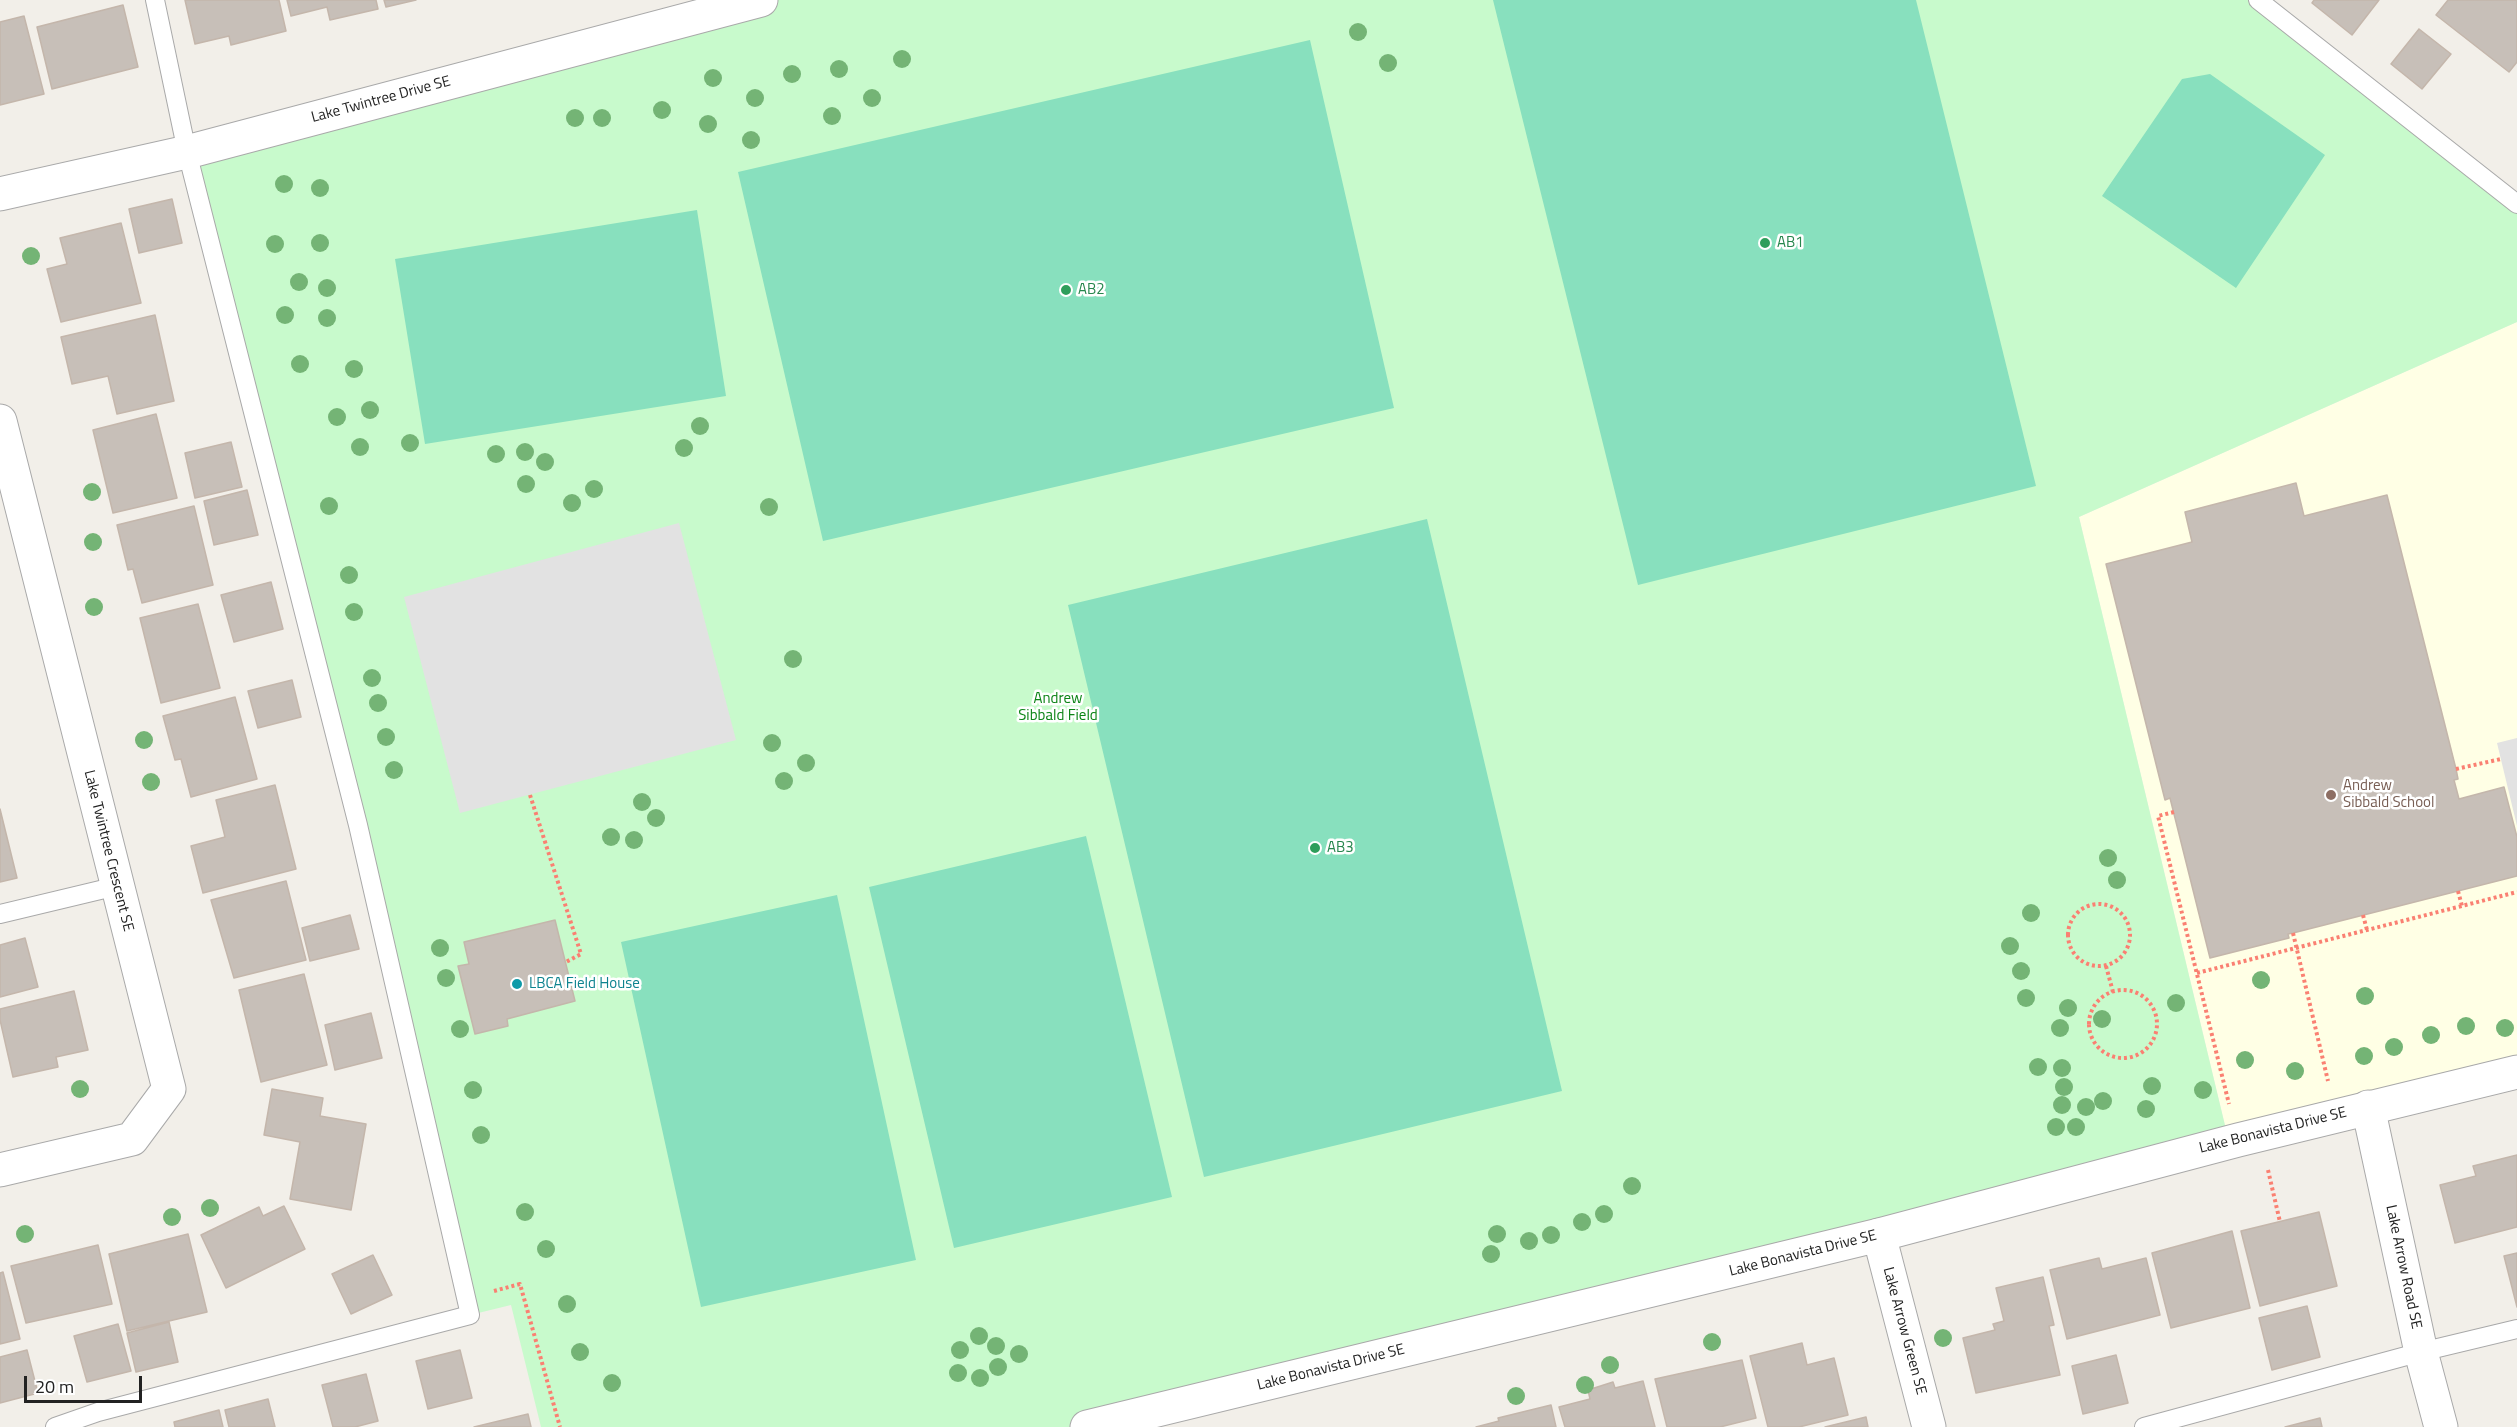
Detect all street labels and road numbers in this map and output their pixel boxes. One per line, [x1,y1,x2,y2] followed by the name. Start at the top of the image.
[309,73,453,127] street label: Lake Twintree Drive SE
[79,768,137,934] street label: Lake Twintree Crescent SE
[2197,1104,2349,1158] street label: Lake Bonavista Drive SE
[2381,1203,2425,1331] street label: Lake Arrow Road SE
[1727,1227,1879,1281] street label: Lake Bonavista Drive SE
[1878,1265,1930,1397] street label: Lake Arrow Green SE
[1255,1341,1407,1395] street label: Lake Bonavista Drive SE

